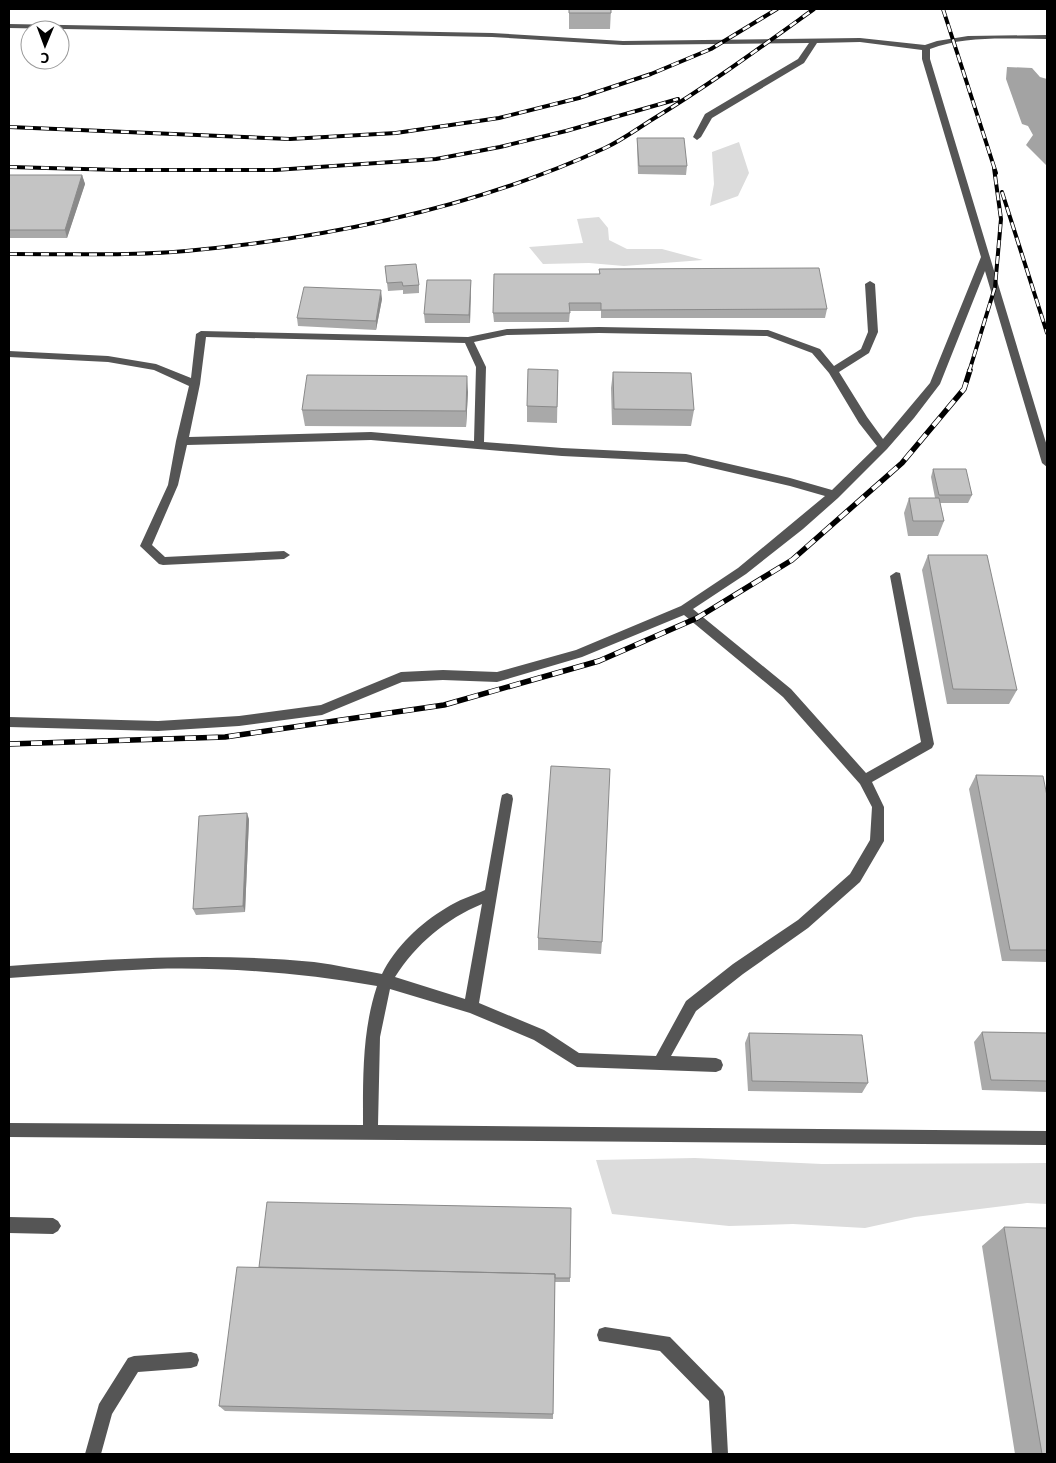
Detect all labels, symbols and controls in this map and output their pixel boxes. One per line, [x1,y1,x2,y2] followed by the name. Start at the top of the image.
[20,20,70,70] north arrow
[40,49,49,68] text: С

